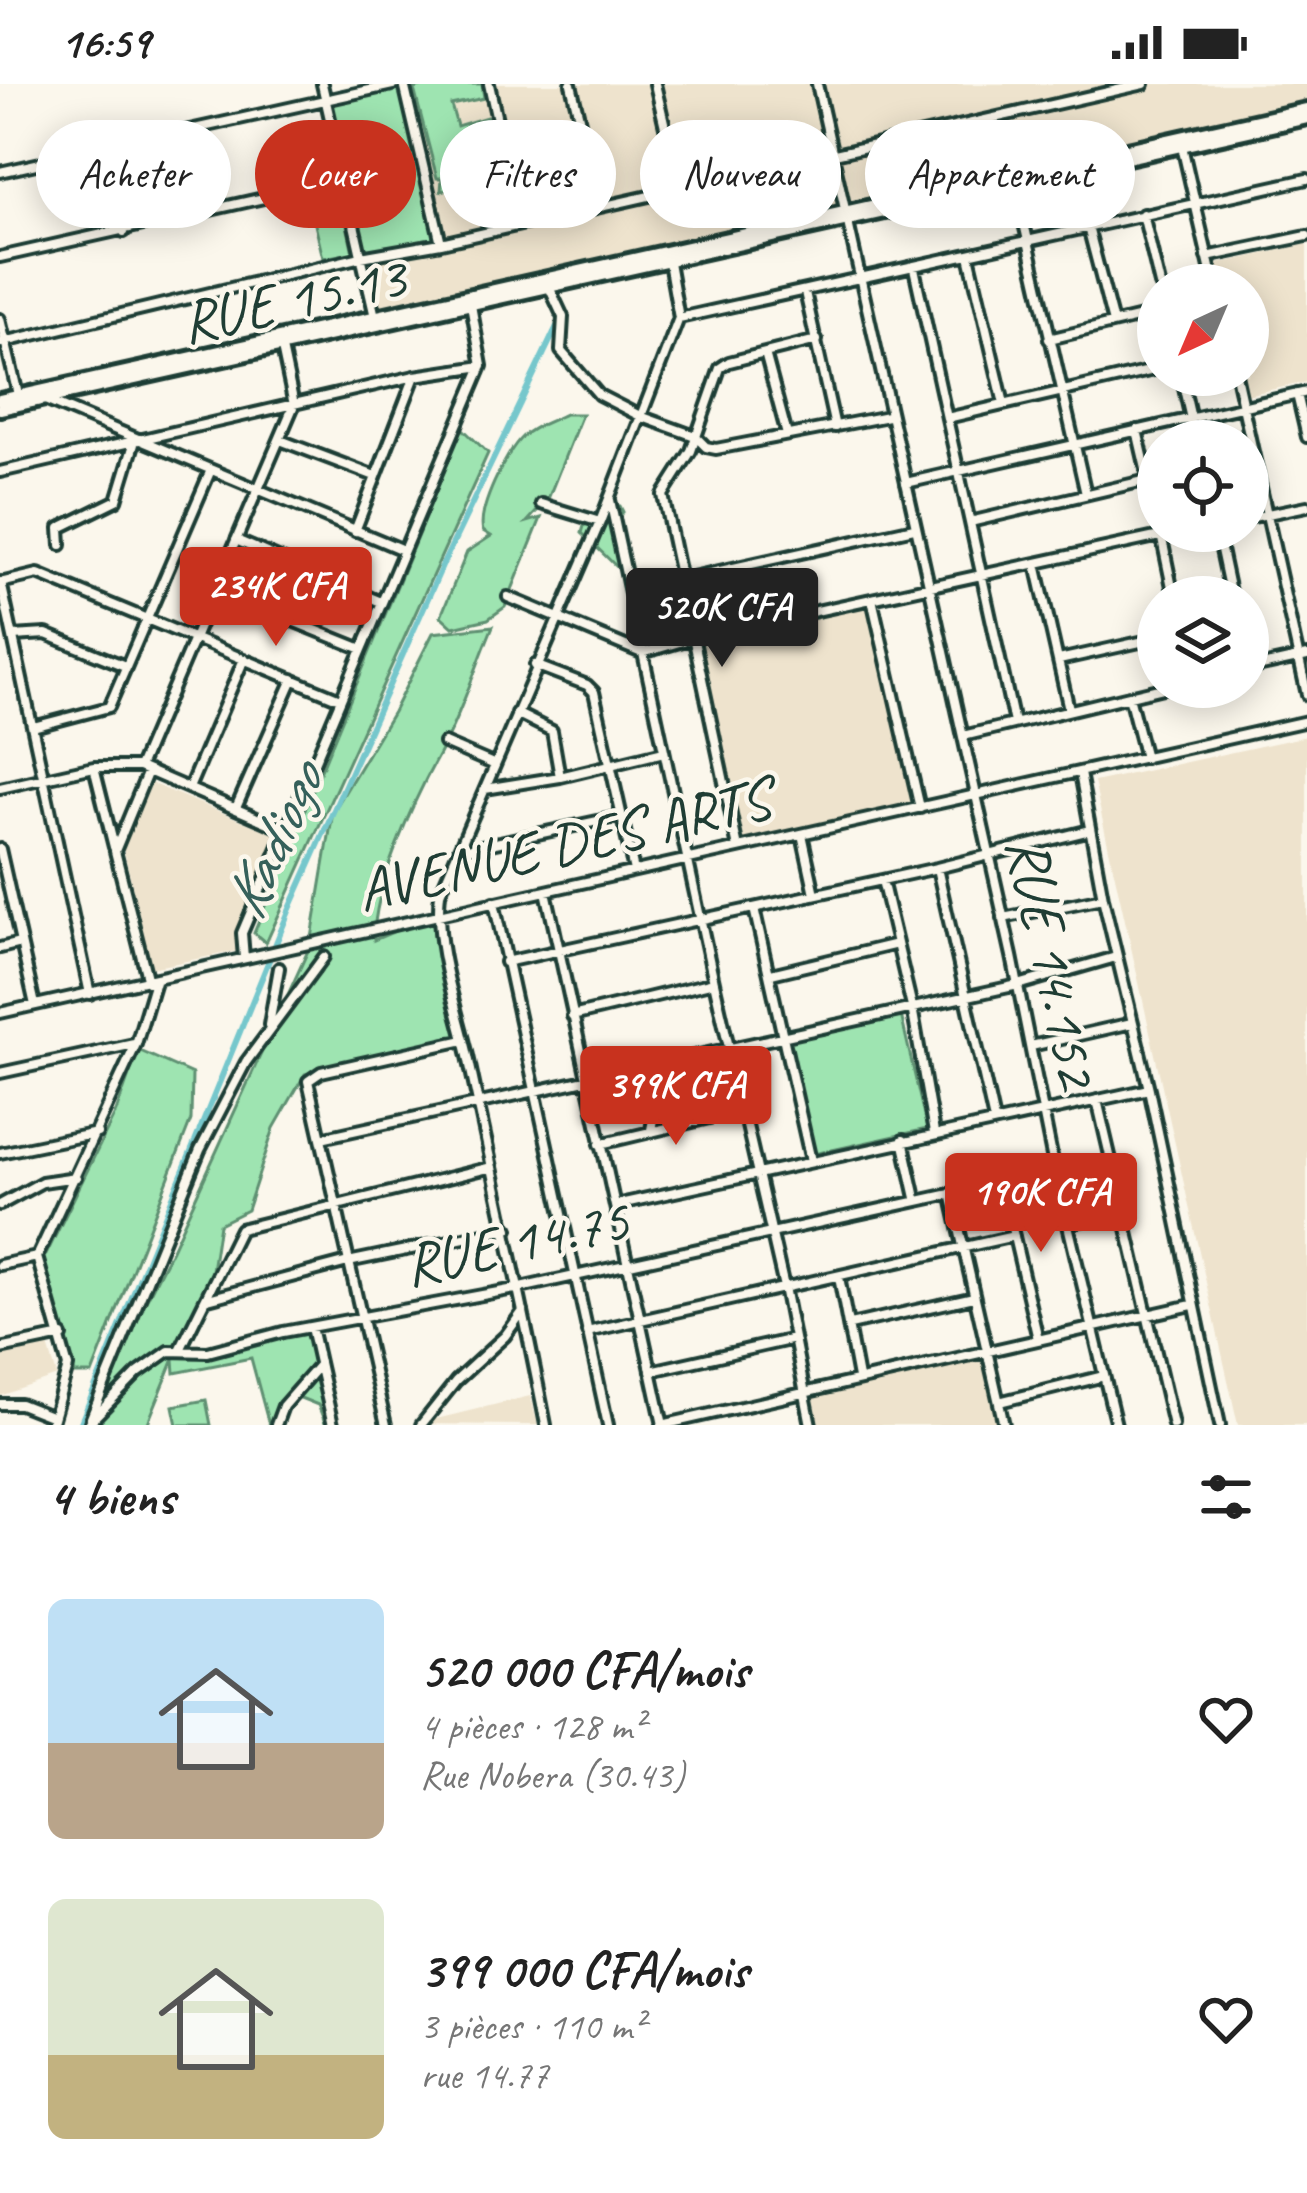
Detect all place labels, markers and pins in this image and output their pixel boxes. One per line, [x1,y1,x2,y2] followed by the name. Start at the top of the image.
[152,547,400,649] pin: 234K CFA
[598,568,846,670] pin: 520K CFA
[552,1046,800,1148] pin: 399K CFA
[917,1153,1165,1255] pin: 190K CFA

